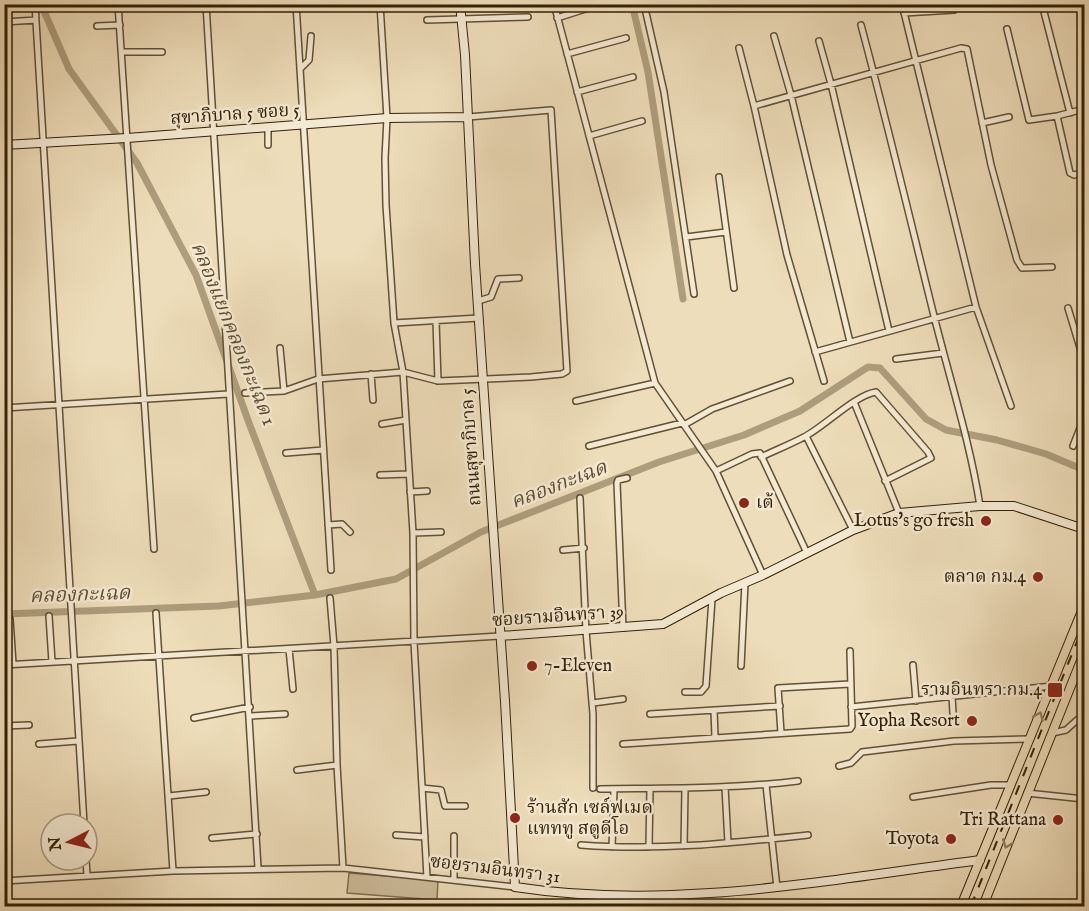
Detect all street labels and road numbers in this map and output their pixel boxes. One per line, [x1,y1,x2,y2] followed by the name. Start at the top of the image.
[170,99,301,131] street label: สุขาภิบาล 5 ซอย 5
[456,387,488,507] street label: ถนนสุขาภิบาล 5
[491,601,625,633] street label: ซอยรามอินทรา 39
[429,851,561,889] street label: ซอยรามอินทรา 31

